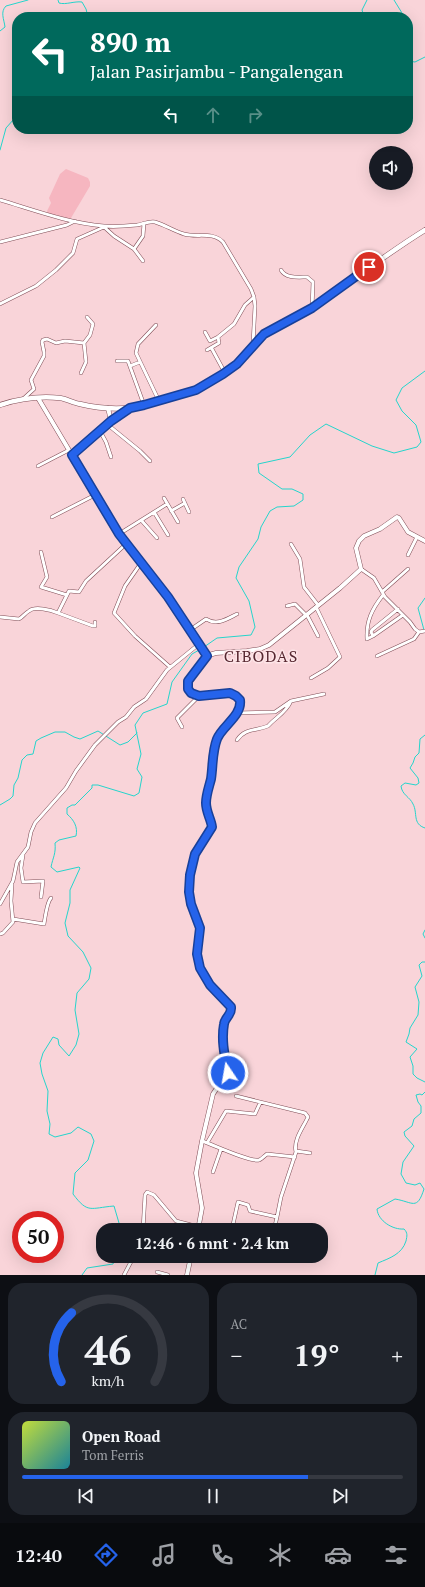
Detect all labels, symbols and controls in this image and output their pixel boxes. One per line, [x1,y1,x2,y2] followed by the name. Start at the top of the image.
[90,23,171,60] text: 890 m
[24,28,76,80] icon: left
[90,59,343,83] text: Jalan Pasirjambu - Pangalengan
[160,104,182,126] icon: left
[202,104,224,126] icon: ahead
[244,104,266,126] icon: right
[369,146,413,190] map controls
[369,146,413,190] button: sound
[352,250,386,284] pin
[358,256,380,278] icon: arrive
[224,645,298,667] district label: CIBODAS
[207,1052,249,1094] position arrow
[12,1211,64,1263] speed limit sign: 50
[135,1233,289,1253] text: 12:46 · 6 mnt · 2.4 km
[231,1315,247,1333] text: AC
[85,1321,132,1376] text: 46
[294,1335,340,1375] text: 19°
[231,1341,242,1370] text: −
[391,1341,403,1370] text: +
[92,1370,125,1389] text: km/h
[82,1426,161,1446] text: Open Road
[82,1446,144,1464] text: Tom Ferris
[75,1485,97,1507] icon: previous
[202,1485,224,1507] icon: pause
[329,1485,351,1507] icon: next
[92,1541,120,1569] icon: directions
[150,1541,178,1569] icon: music
[208,1541,236,1569] icon: phone
[266,1541,294,1569] icon: climate
[324,1541,352,1569] icon: car
[382,1541,410,1569] icon: filters
[15,1543,62,1567] text: 12:40

